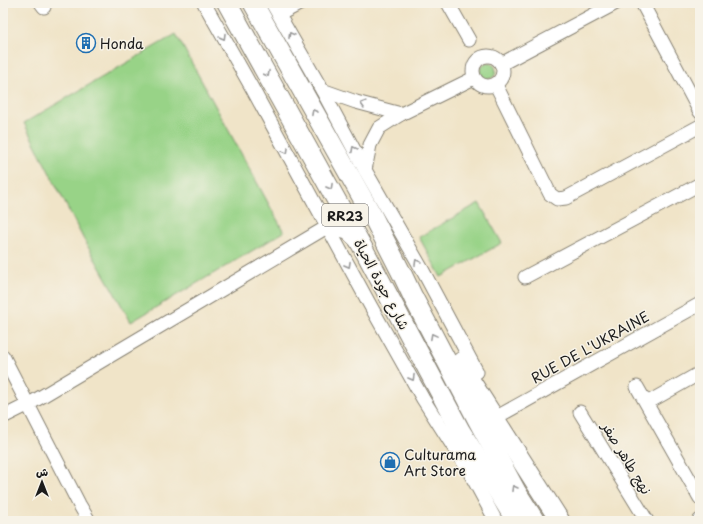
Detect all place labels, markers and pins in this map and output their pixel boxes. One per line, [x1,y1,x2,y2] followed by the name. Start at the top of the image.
[75,32,97,54] building icon: Honda
[100,33,144,54] place label: Honda
[404,444,476,481] place label: Culturama Art Store
[379,451,401,473] shop icon: Culturama Art Store

